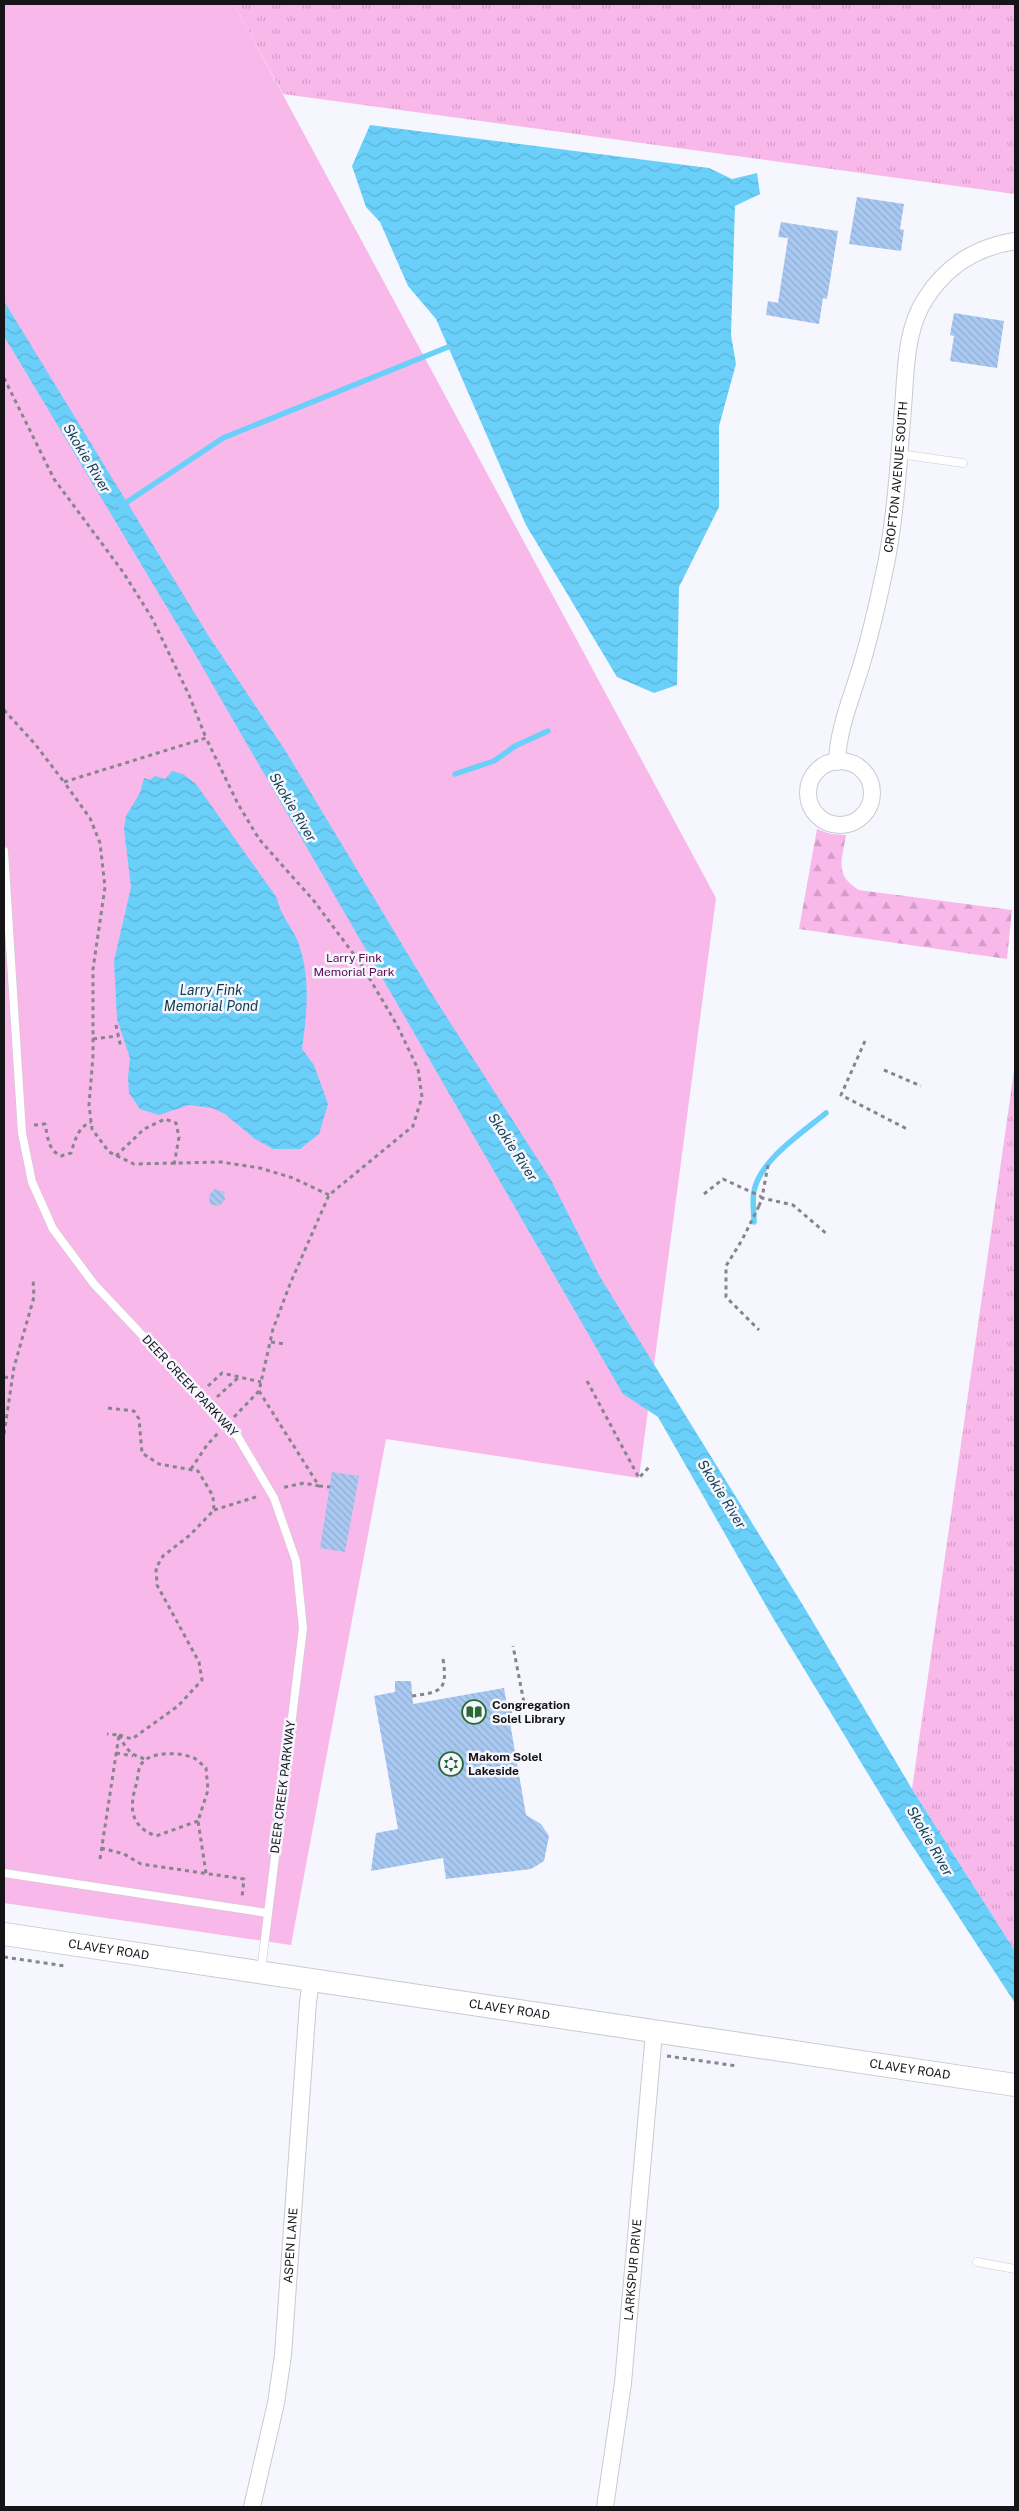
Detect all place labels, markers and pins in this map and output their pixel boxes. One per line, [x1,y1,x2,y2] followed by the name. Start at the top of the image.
[492,1698,570,1726] place label: Congregation Solel Library
[461,1699,487,1725] library icon: Congregation Solel Library
[468,1750,542,1778] place label: Makom Solel Lakeside
[438,1751,464,1777] synagogue icon: Makom Solel Lakeside

